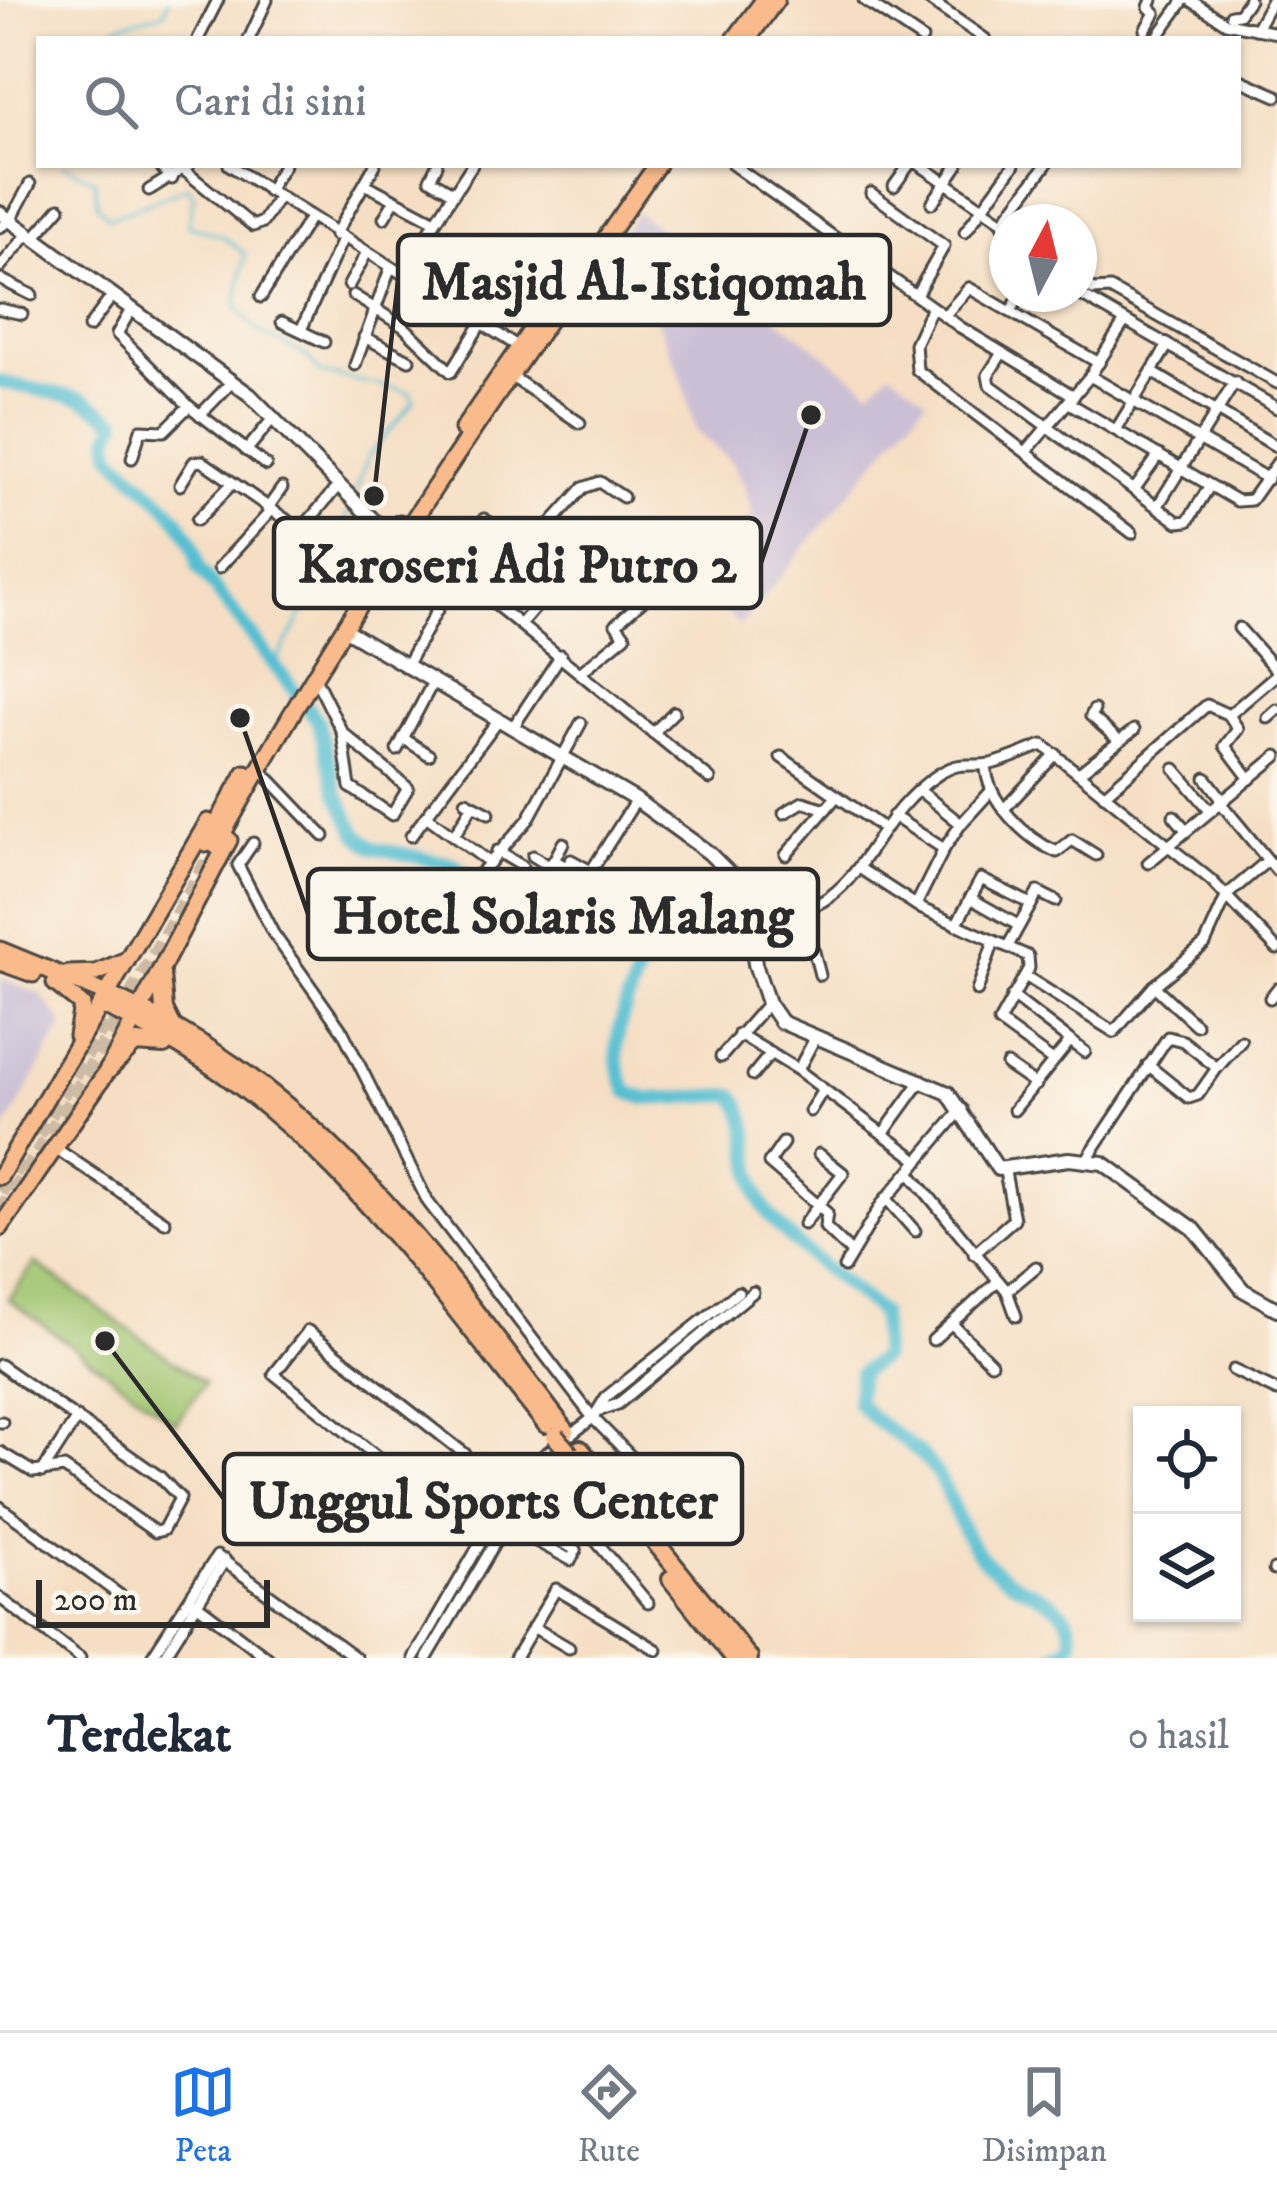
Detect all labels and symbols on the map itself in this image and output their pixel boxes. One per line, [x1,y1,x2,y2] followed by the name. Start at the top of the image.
[989,204,1097,312] north arrow
[398,235,890,325] callout: Masjid Al-Istiqomah
[422,250,867,317] text: Masjid Al-Istiqomah
[274,518,761,608] callout: Karoseri Adi Putro 2
[297,533,737,600] text: Karoseri Adi Putro 2
[308,869,818,959] callout: Hotel Solaris Malang
[332,884,795,951] text: Hotel Solaris Malang
[224,1454,742,1544] callout: Unggul Sports Center
[248,1469,719,1536] text: Unggul Sports Center
[36,1574,270,1627] scale bar

